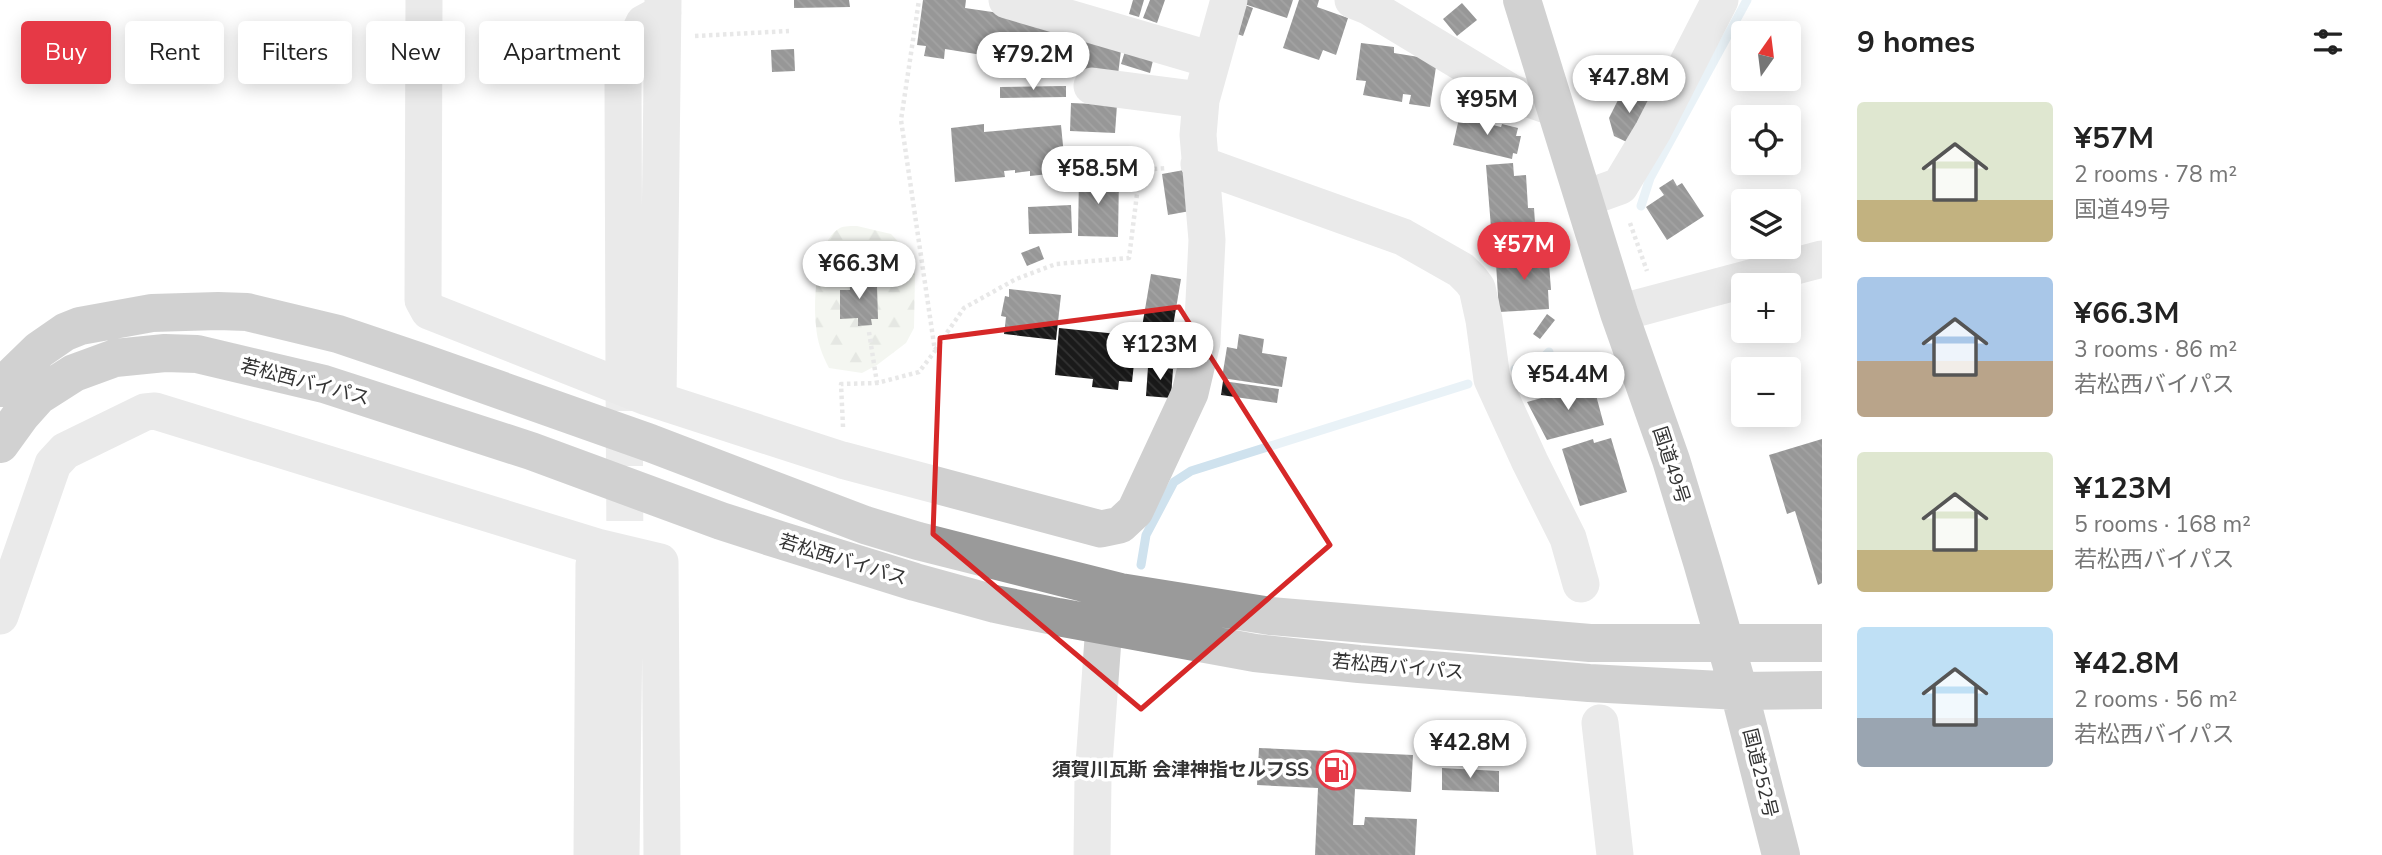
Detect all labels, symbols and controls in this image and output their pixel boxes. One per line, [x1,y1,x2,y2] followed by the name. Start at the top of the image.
[21,21,111,84] chip: Buy
[125,21,224,84] chip: Rent
[238,21,352,84] chip: Filters
[366,21,465,84] chip: New
[479,21,644,84] chip: Apartment
[1731,21,1801,91] north arrow
[1731,21,1801,427] map controls
[1857,22,1975,63] text: 9 homes
[2309,23,2347,61] icon: filters
[976,32,1090,92] pin: ¥79.2M
[993,39,1073,70] text: ¥79.2M
[1572,55,1686,115] pin: ¥47.8M
[1589,62,1669,93] text: ¥47.8M
[1446,78,1528,137] pin: ¥95M
[1456,84,1518,115] text: ¥95M
[1731,105,1801,175] button: locate
[2074,118,2154,159] text: ¥57M
[1913,130,1997,214] icon: home
[1041,146,1155,206] pin: ¥58.5M
[1058,153,1138,184] text: ¥58.5M
[2074,159,2237,190] text: 2 rooms · 78 m²
[1731,189,1801,259] button: layers
[2074,194,2171,225] text: 国道49号
[1483,222,1565,282] pin: ¥57M
[1493,229,1555,260] text: ¥57M
[802,242,916,301] pin: ¥66.3M
[819,248,899,279] text: ¥66.3M
[1731,273,1801,343] button: +
[2074,293,2179,334] text: ¥66.3M
[1913,305,1997,389] icon: home
[1111,322,1209,382] pin: ¥123M
[1122,329,1198,360] text: ¥123M
[2074,334,2237,365] text: 3 rooms · 86 m²
[238,352,372,412] street label: 若松西バイパス
[1511,352,1625,412] pin: ¥54.4M
[1731,357,1801,427] button: −
[1528,359,1608,390] text: ¥54.4M
[2074,369,2235,400] text: 若松西バイパス
[1646,423,1696,507] street label: 国道49号
[2074,468,2172,509] text: ¥123M
[1913,480,1997,564] icon: home
[2074,509,2251,540] text: 5 rooms · 168 m²
[776,528,910,592] street label: 若松西バイパス
[2074,544,2235,575] text: 若松西バイパス
[2074,643,2179,684] text: ¥42.8M
[1331,648,1465,686] street label: 若松西バイパス
[1913,655,1997,739] icon: home
[2074,684,2237,715] text: 2 rooms · 56 m²
[2074,719,2235,750] text: 若松西バイパス
[1413,720,1527,780] pin: ¥42.8M
[1736,726,1784,820] street label: 国道252号
[1430,727,1510,758] text: ¥42.8M
[1315,749,1357,791] fuel station icon: 須賀川瓦斯 会津神指セルフSS
[1052,757,1309,783] place label: 須賀川瓦斯 会津神指セルフSS

